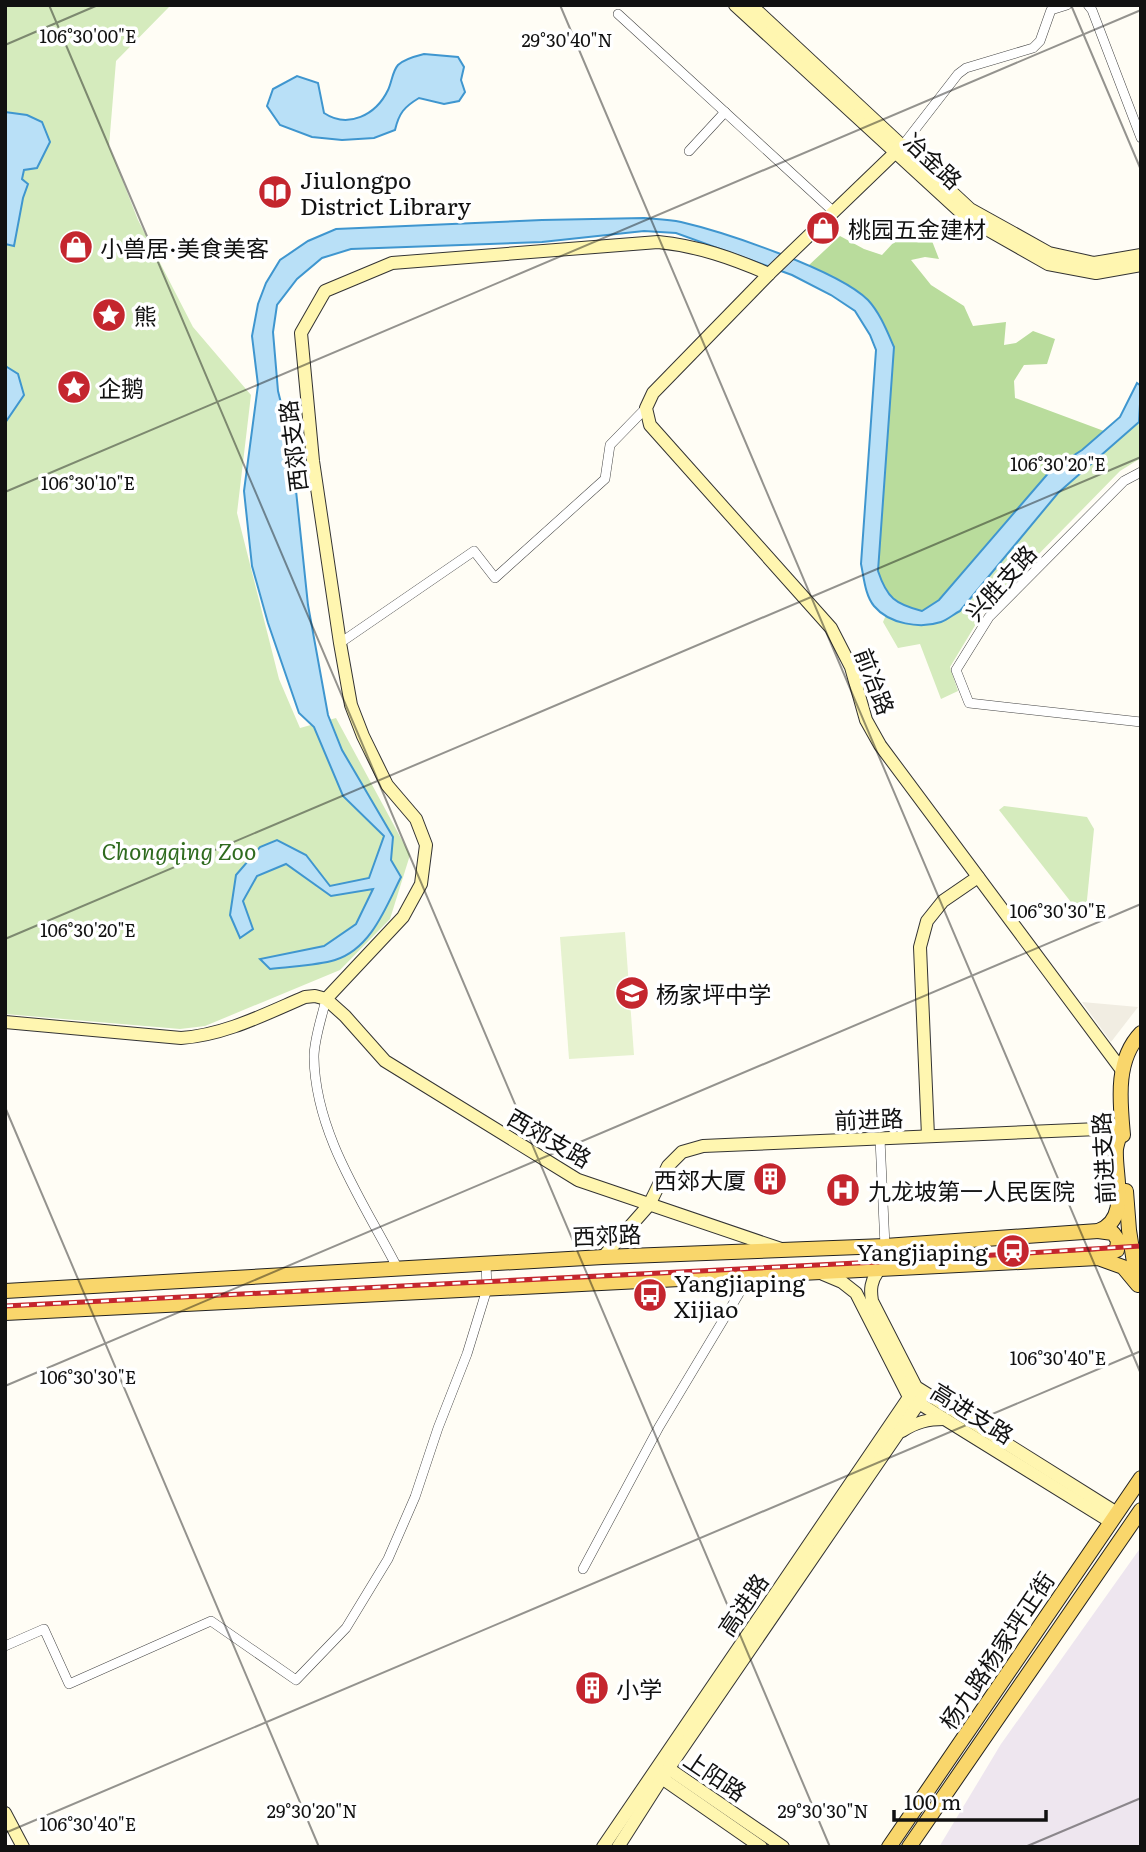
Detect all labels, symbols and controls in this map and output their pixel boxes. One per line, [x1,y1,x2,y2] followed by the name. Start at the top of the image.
[40,22,136,49] text: 106°30'00"E
[521,26,613,53] text: 29°30'40"N
[897,124,971,196] street label: 冶金路
[300,162,472,222] place label: Jiulongpo District Library
[256,173,294,211] library icon: Jiulongpo District Library
[804,209,842,247] shop icon: 桃园五金建材
[848,211,986,245] place label: 桃园五金建材
[57,228,95,266] shop icon: 小兽居·美食美客
[100,230,269,264] place label: 小兽居·美食美客
[90,296,128,334] place icon: 熊
[134,298,157,332] place label: 熊
[55,368,93,406] place icon: 企鹅
[98,370,144,404] place label: 企鹅
[270,398,314,494] street label: 西郊支路
[1010,450,1106,477] text: 106°30'20"E
[41,469,135,496] text: 106°30'10"E
[957,536,1043,628] street label: 兴胜支路
[848,643,904,719] street label: 前冶路
[102,833,256,867] park label: Chongqing Zoo
[1010,897,1106,924] text: 106°30'30"E
[40,916,136,943] text: 106°30'20"E
[613,974,651,1012] school or university icon: 杨家坪中学
[656,976,771,1010] place label: 杨家坪中学
[502,1099,598,1175] street label: 西郊支路
[834,1100,904,1136] street label: 前进路
[1083,1111,1121,1205] street label: 前进支路
[751,1160,789,1198] building icon: 西郊大厦
[654,1162,746,1196] place label: 西郊大厦
[824,1171,862,1209] hospital icon: 九龙坡第一人民医院
[868,1173,1075,1207] place label: 九龙坡第一人民医院
[572,1216,642,1252] street label: 西郊路
[994,1232,1032,1270] station icon: Yangjiaping
[857,1234,988,1268] place label: Yangjiaping
[674,1265,805,1325] place label: Yangjiaping Xijiao
[631,1276,669,1314] bus stop icon: Yangjiaping Xijiao
[1010,1344,1106,1371] text: 106°30'40"E
[40,1363,136,1390] text: 106°30'30"E
[925,1373,1021,1451] street label: 高进支路
[930,1564,1062,1736] street label: 杨九路杨家坪正街
[709,1566,775,1642] street label: 高进路
[573,1669,611,1707] building icon: 小学
[616,1671,662,1705] place label: 小学
[678,1742,754,1808] street label: 上阳路
[894,1778,1046,1822] scale bar
[904,1785,961,1816] text: 100 m
[267,1797,357,1824] text: 29°30'20"N
[778,1797,869,1824] text: 29°30'30"N
[40,1810,136,1837] text: 106°30'40"E

